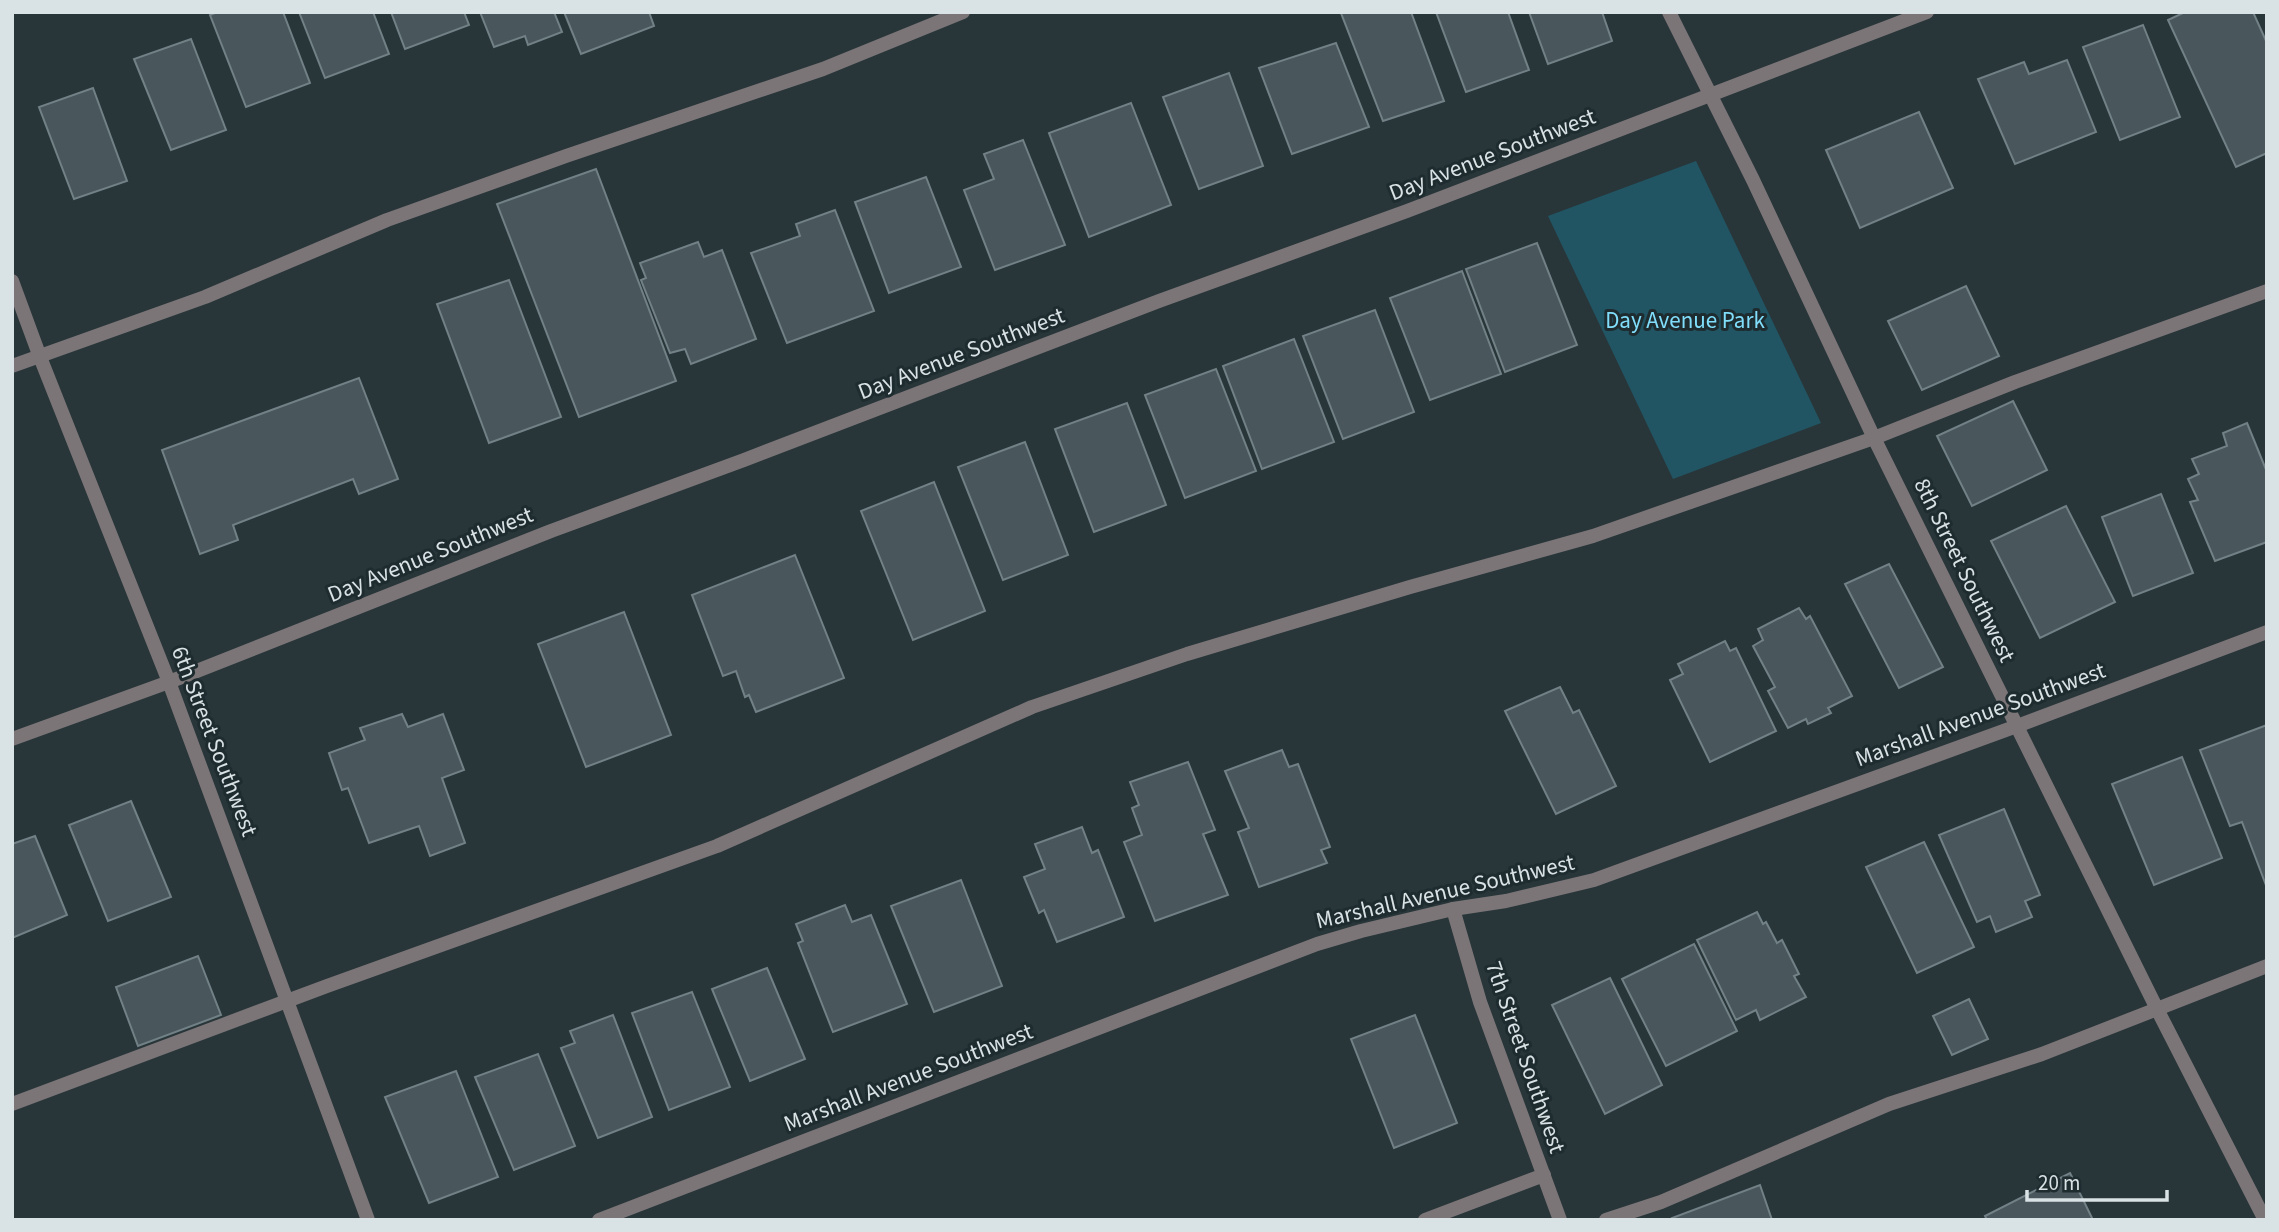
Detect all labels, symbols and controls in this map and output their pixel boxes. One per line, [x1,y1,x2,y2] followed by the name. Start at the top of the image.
[1384,100,1600,209] street label: Day Avenue Southwest
[853,299,1069,408] street label: Day Avenue Southwest
[1605,304,1765,337] park label: Day Avenue Park
[1906,473,2024,668] street label: 8th Street Southwest
[323,498,538,611] street label: Day Avenue Southwest
[163,641,266,841] street label: 6th Street Southwest
[1850,654,2110,775] street label: Marshall Avenue Southwest
[1313,846,1578,937] street label: Marshall Avenue Southwest
[1477,957,1574,1158] street label: 7th Street Southwest
[779,1015,1038,1140] street label: Marshall Avenue Southwest
[2027,1158,2167,1202] scale bar
[2038,1168,2080,1198] text: 20 m

